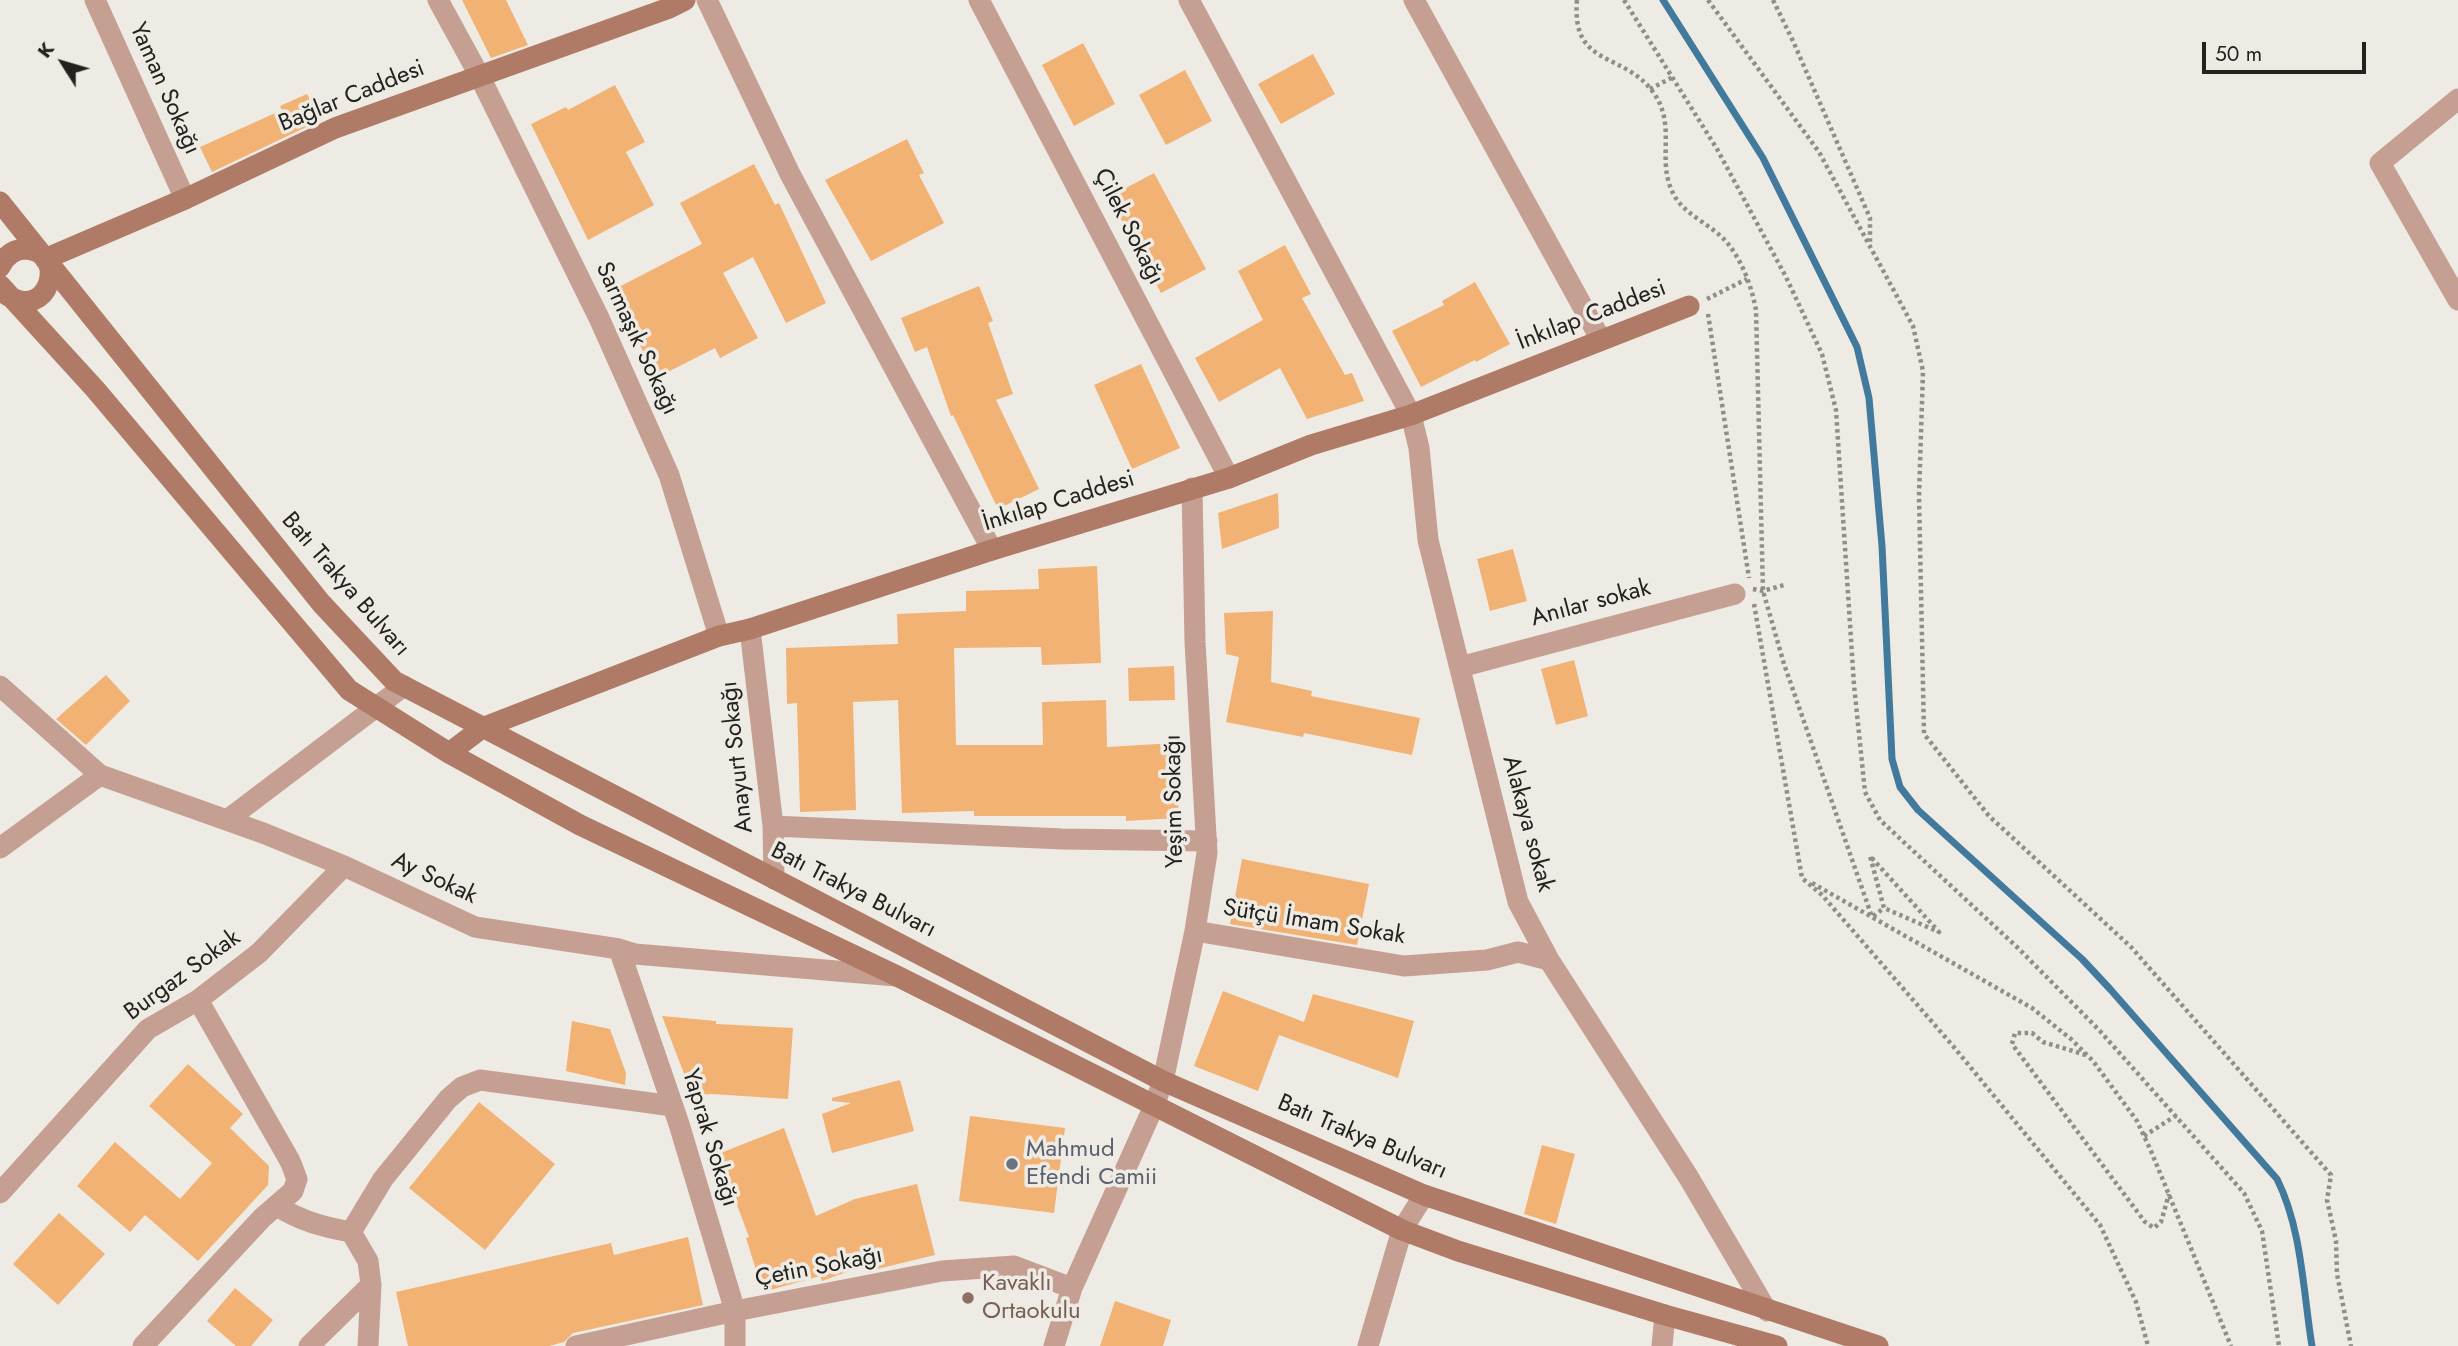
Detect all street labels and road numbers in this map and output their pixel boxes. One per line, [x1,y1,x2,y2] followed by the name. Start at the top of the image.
[122,19,206,159] street label: Yaman Sokağı
[275,55,429,139] street label: Bağlar Caddesi
[1086,164,1170,290] street label: Çilek Sokağı
[588,258,684,420] street label: Sarmaşık Sokağı
[1514,274,1670,358] street label: İnkılap Caddesi
[980,465,1138,539] street label: İnkılap Caddesi
[275,507,415,663] street label: Batı Trakya Bulvarı
[1528,574,1654,634] street label: Anılar sokak
[716,680,760,834] street label: Anayurt Sokağı
[1159,734,1191,868] street label: Yeşim Sokağı
[1495,753,1559,895] street label: Alakaya sokak
[766,837,940,945] street label: Batı Trakya Bulvarı
[387,847,481,911] street label: Ay Sokak
[1221,894,1407,952] street label: Sütçü İmam Sokak
[119,924,247,1028] street label: Burgaz Sokak
[674,1066,744,1210] street label: Yaprak Sokağı
[1273,1089,1451,1187] street label: Batı Trakya Bulvarı
[753,1242,885,1294] street label: Çetin Sokağı

